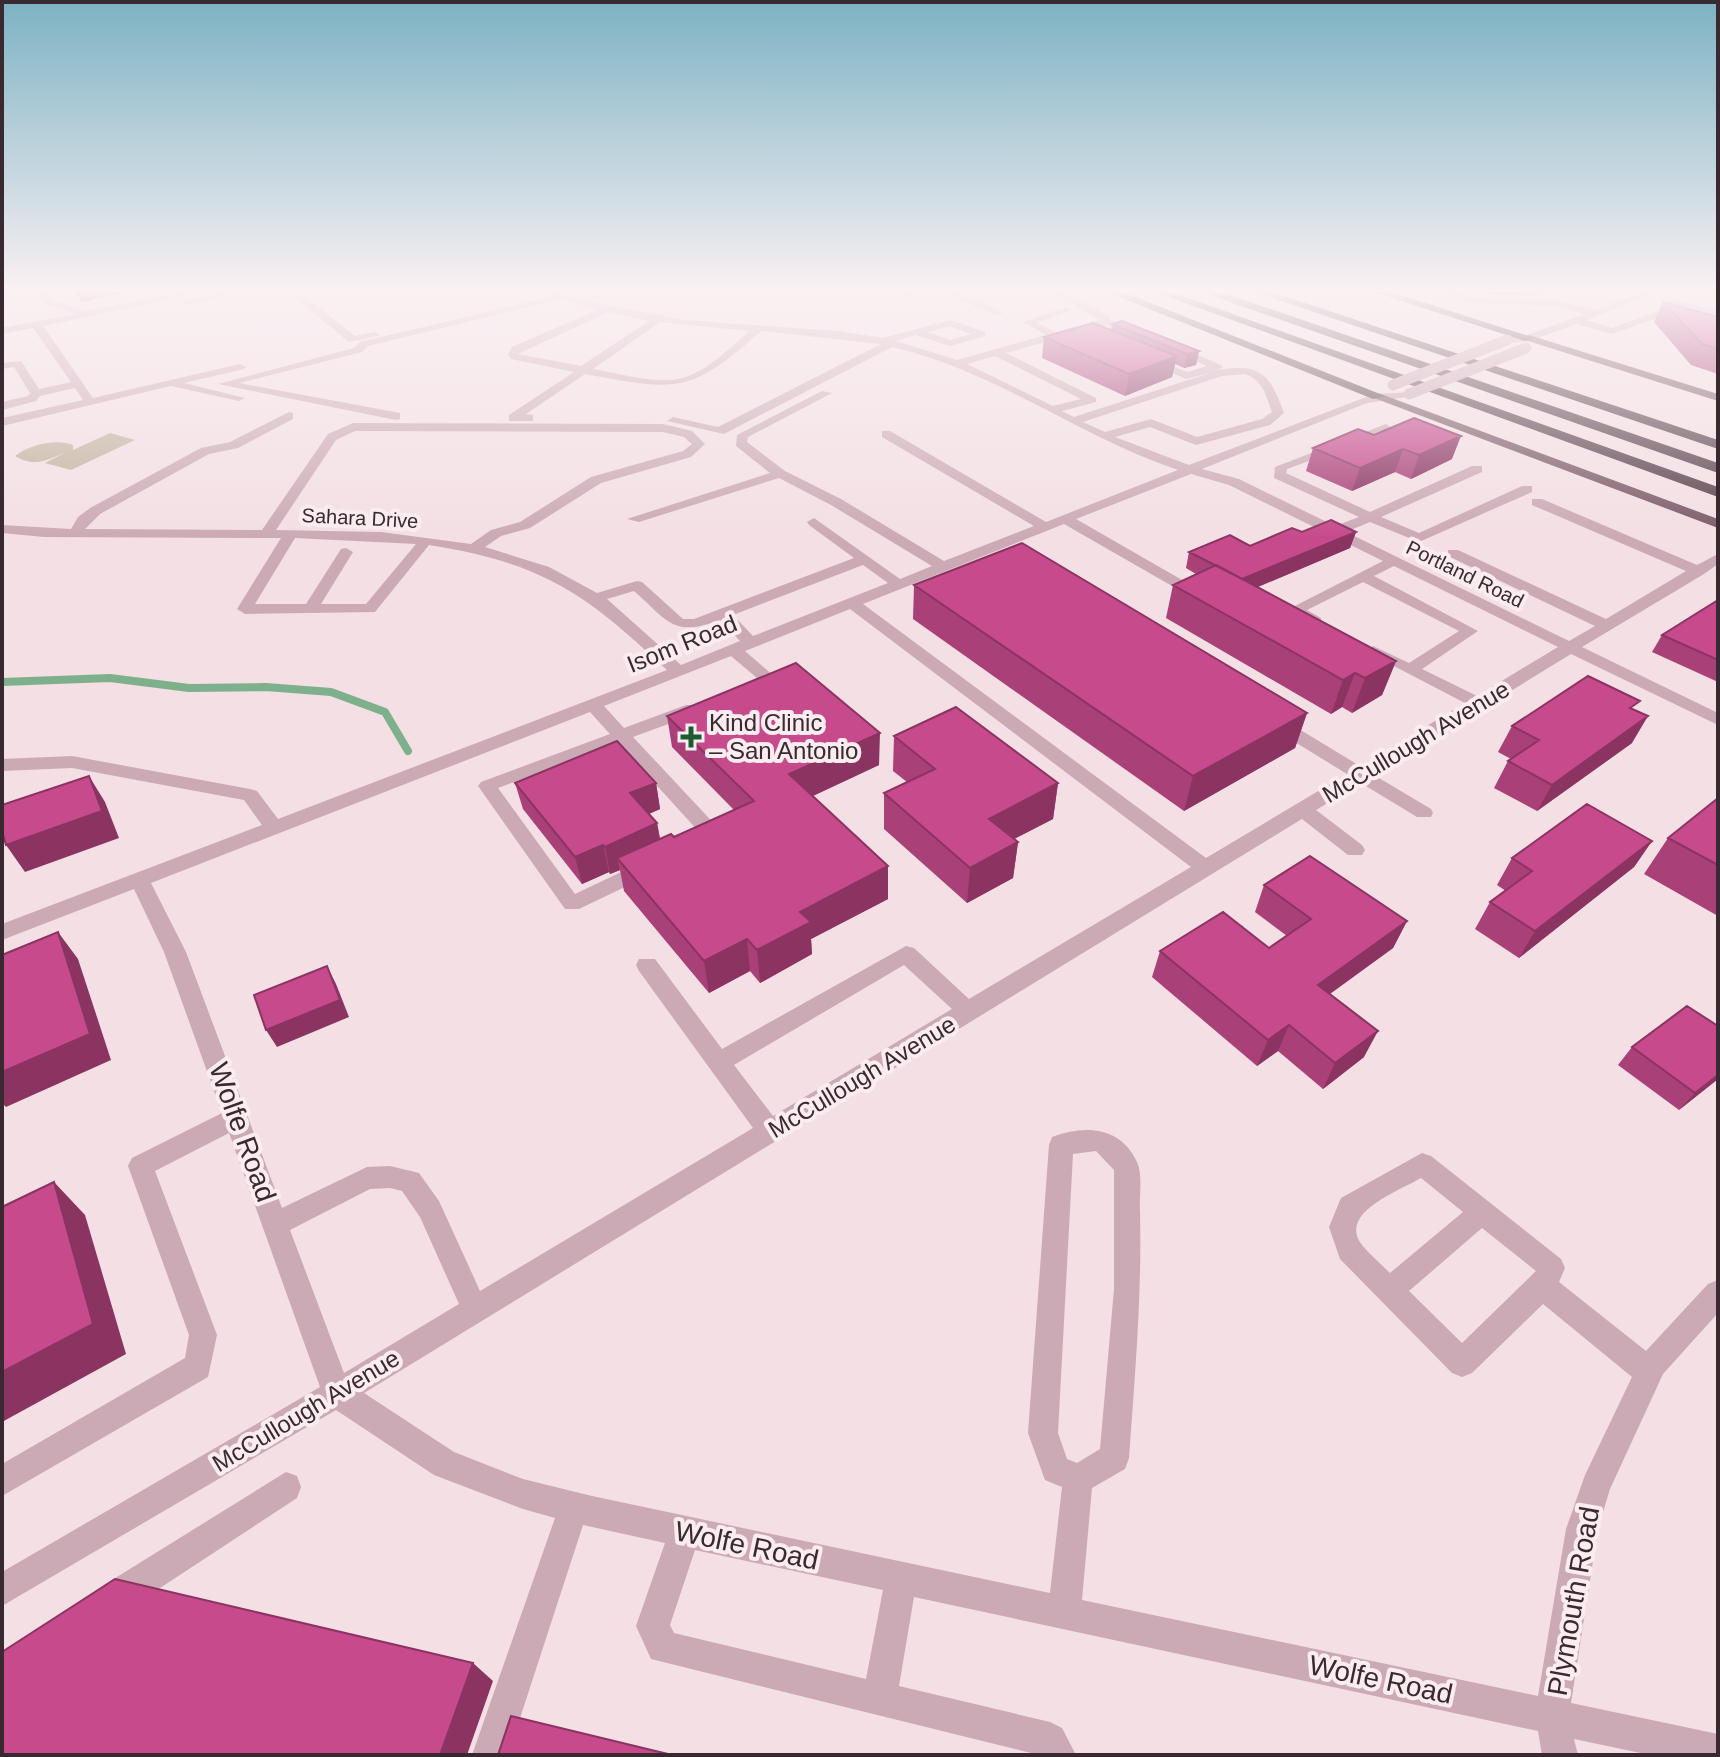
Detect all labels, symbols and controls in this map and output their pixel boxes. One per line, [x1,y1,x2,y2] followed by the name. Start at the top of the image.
[301,504,419,532] street label: Sahara Drive
[1403,536,1527,612] street label: Portland Road
[623,609,741,678] street label: Isom Road
[1317,675,1514,808] street label: McCullough Avenue
[709,709,858,764] place label: Kind Clinic – San Antonio
[680,726,702,748] marker: Kind Clinic – San Antonio
[763,1010,960,1143] street label: McCullough Avenue
[203,1058,282,1206] street label: Wolfe Road
[207,1344,404,1477] street label: McCullough Avenue
[1542,1504,1605,1698] street label: Plymouth Road
[672,1515,821,1576] street label: Wolfe Road
[1306,1649,1455,1710] street label: Wolfe Road

